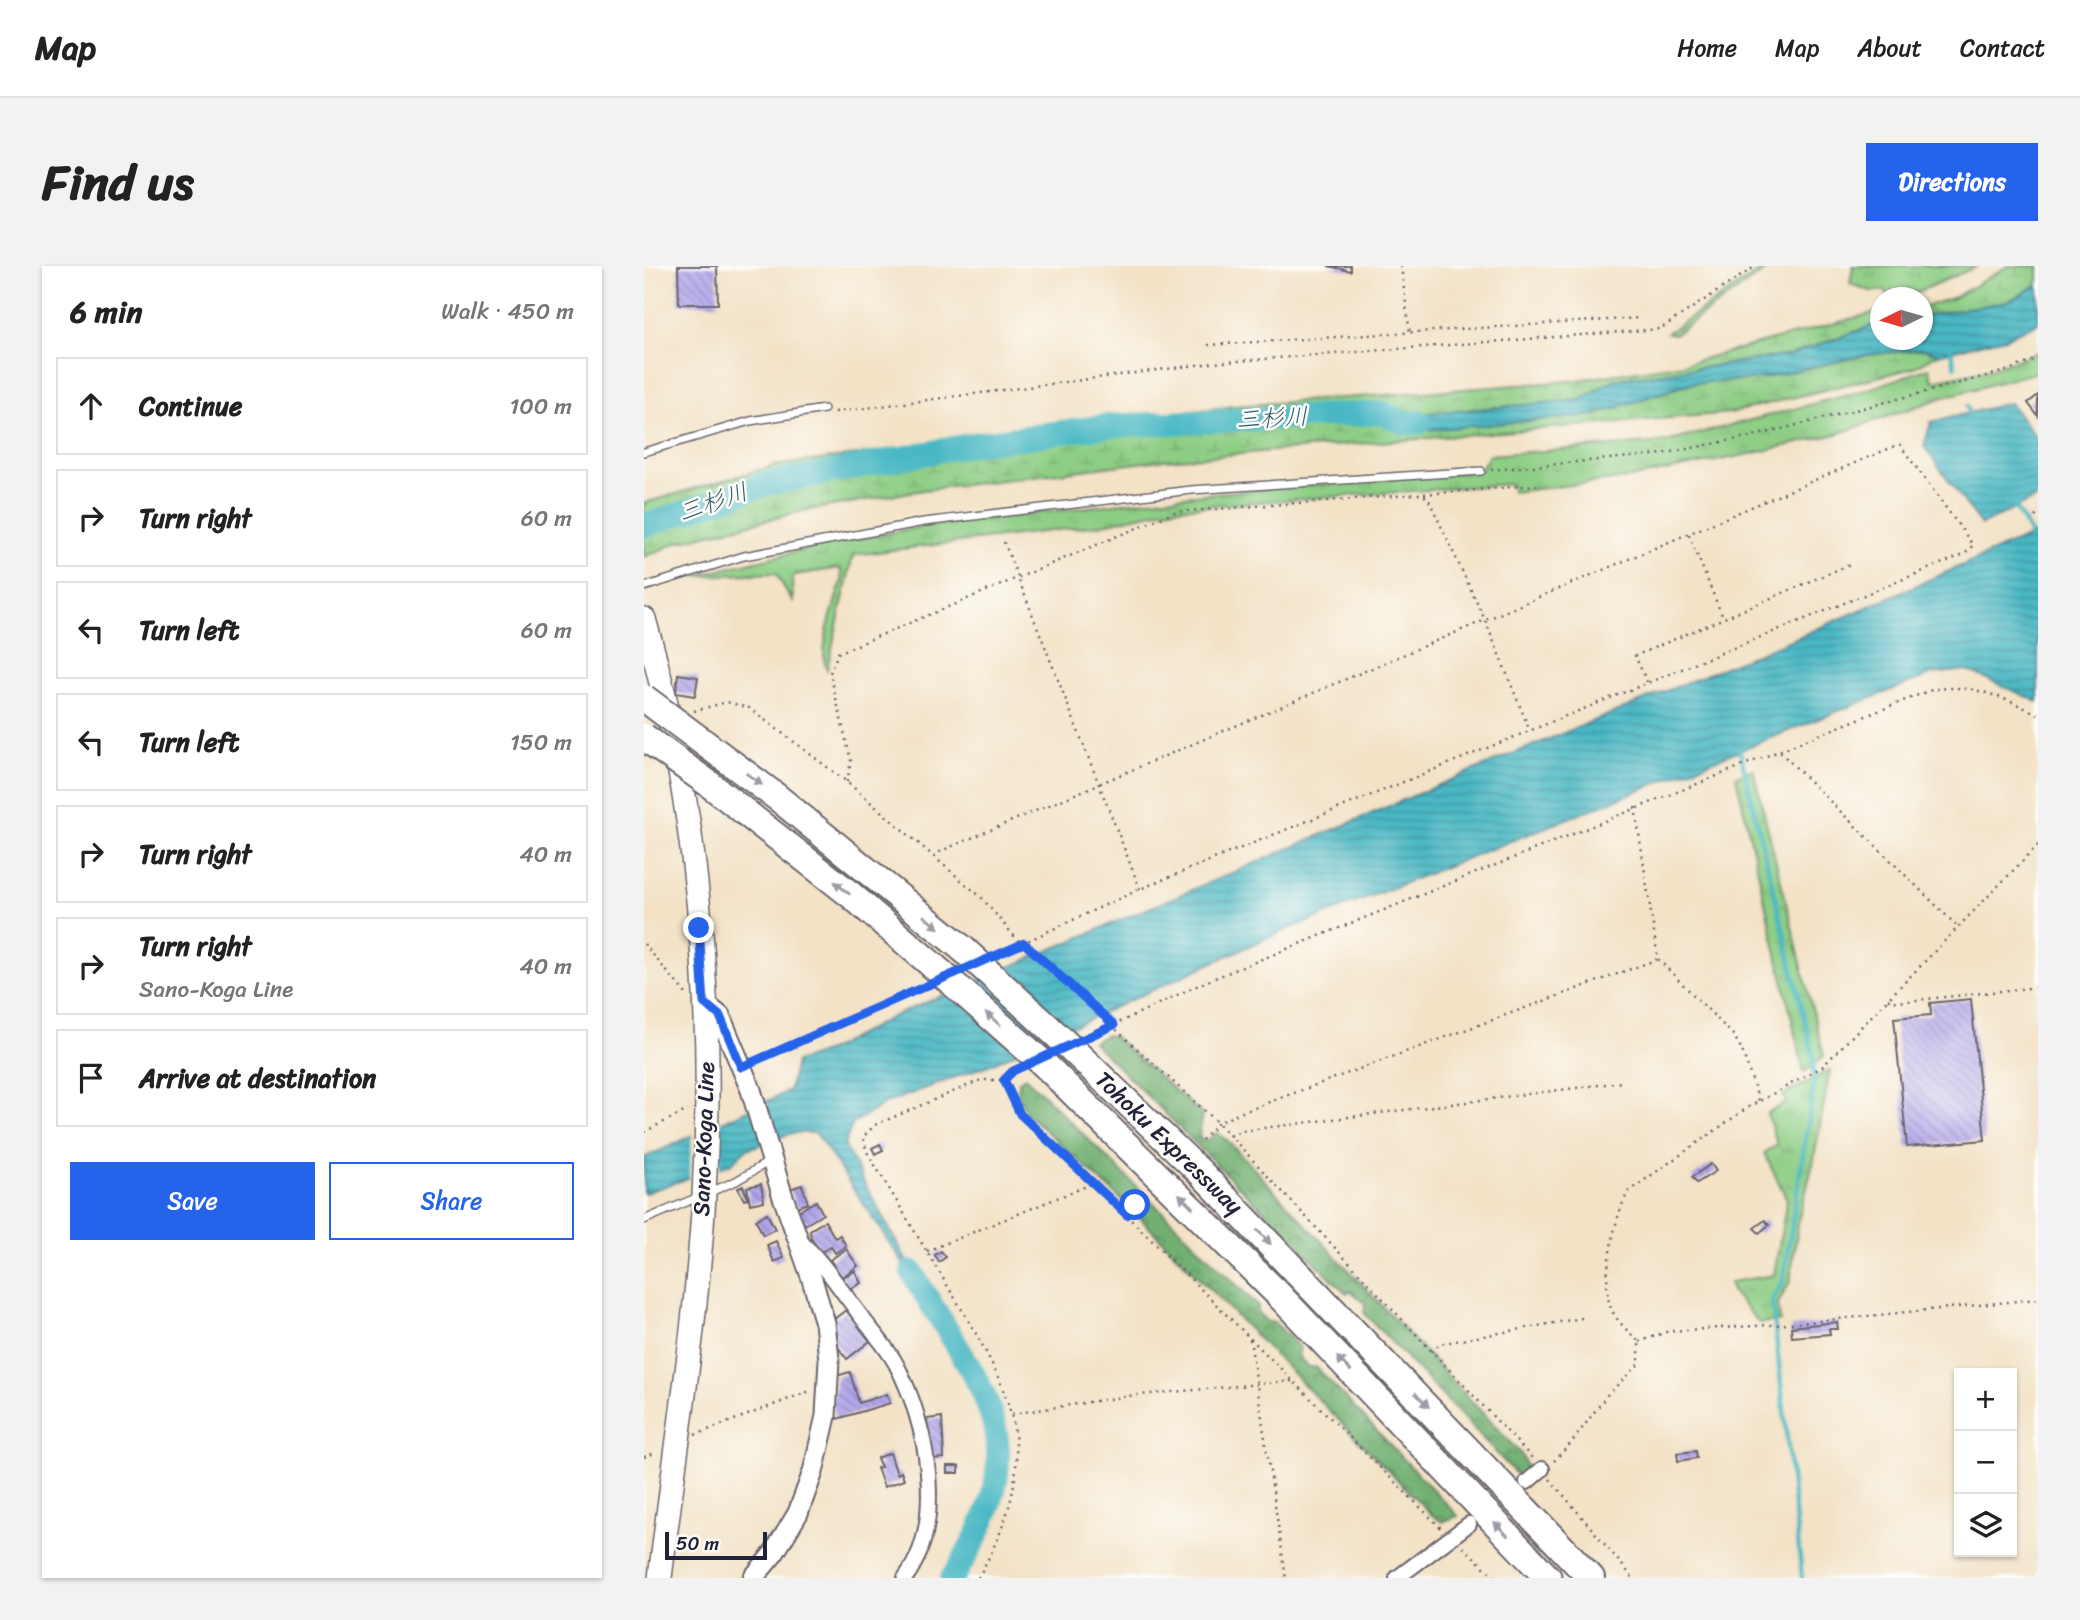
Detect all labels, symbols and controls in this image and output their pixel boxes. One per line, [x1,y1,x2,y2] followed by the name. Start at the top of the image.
[35,19,96,77] text: Map
[1677,27,1737,69] text: Home
[1775,27,1819,69] text: Map
[1857,27,1922,69] text: About
[1960,27,2045,69] text: Contact
[42,139,194,226] text: Find us
[1866,143,2038,221] button: Directions
[70,285,142,339] text: 6 min
[1870,287,1933,350] north arrow
[441,291,574,332] text: Walk · 450 m
[139,383,242,429] text: Continue
[509,386,572,427] text: 100 m
[72,387,110,425] icon: ahead
[1235,395,1309,441] water label: 三杉川
[672,470,754,534] water label: 三杉川
[139,495,252,541] text: Turn right
[521,498,572,539] text: 60 m
[72,499,110,537] icon: right
[139,607,239,653] text: Turn left
[521,610,572,651] text: 60 m
[72,611,110,649] icon: left
[139,719,239,765] text: Turn left
[510,722,572,763] text: 150 m
[72,723,110,761] icon: left
[745,772,763,786] one-way arrow
[139,831,252,877] text: Turn right
[519,834,572,875] text: 40 m
[72,835,110,873] icon: right
[833,880,851,895] one-way arrow
[683,912,714,943] route end
[921,915,939,930] one-way arrow
[139,923,252,969] text: Turn right
[519,946,572,987] text: 40 m
[72,947,110,985] icon: right
[139,969,293,1010] text: Sano-Koga Line
[985,1012,1002,1028] one-way arrow
[139,1055,376,1101] text: Arrive at destination
[72,1059,110,1097] icon: arrive
[681,1061,727,1217] street label: Sano-Koga Line
[1085,1061,1253,1225] street label: Tohoku Expressway
[70,1162,315,1240] button: Save
[329,1162,574,1240] button: Share
[1119,1189,1150,1220] route start
[1177,1192,1194,1209] one-way arrow
[1255,1228,1272,1245] one-way arrow
[1337,1356,1353,1373] one-way arrow
[1954,1368,2017,1557] map controls
[1954,1368,2017,1431] button: +
[1413,1391,1429,1408] one-way arrow
[1954,1431,2017,1494] button: −
[1954,1494,2017,1557] button: layers
[1493,1520,1510,1537] one-way arrow
[676,1527,719,1560] text: 50 m
[665,1529,766,1561] scale bar

